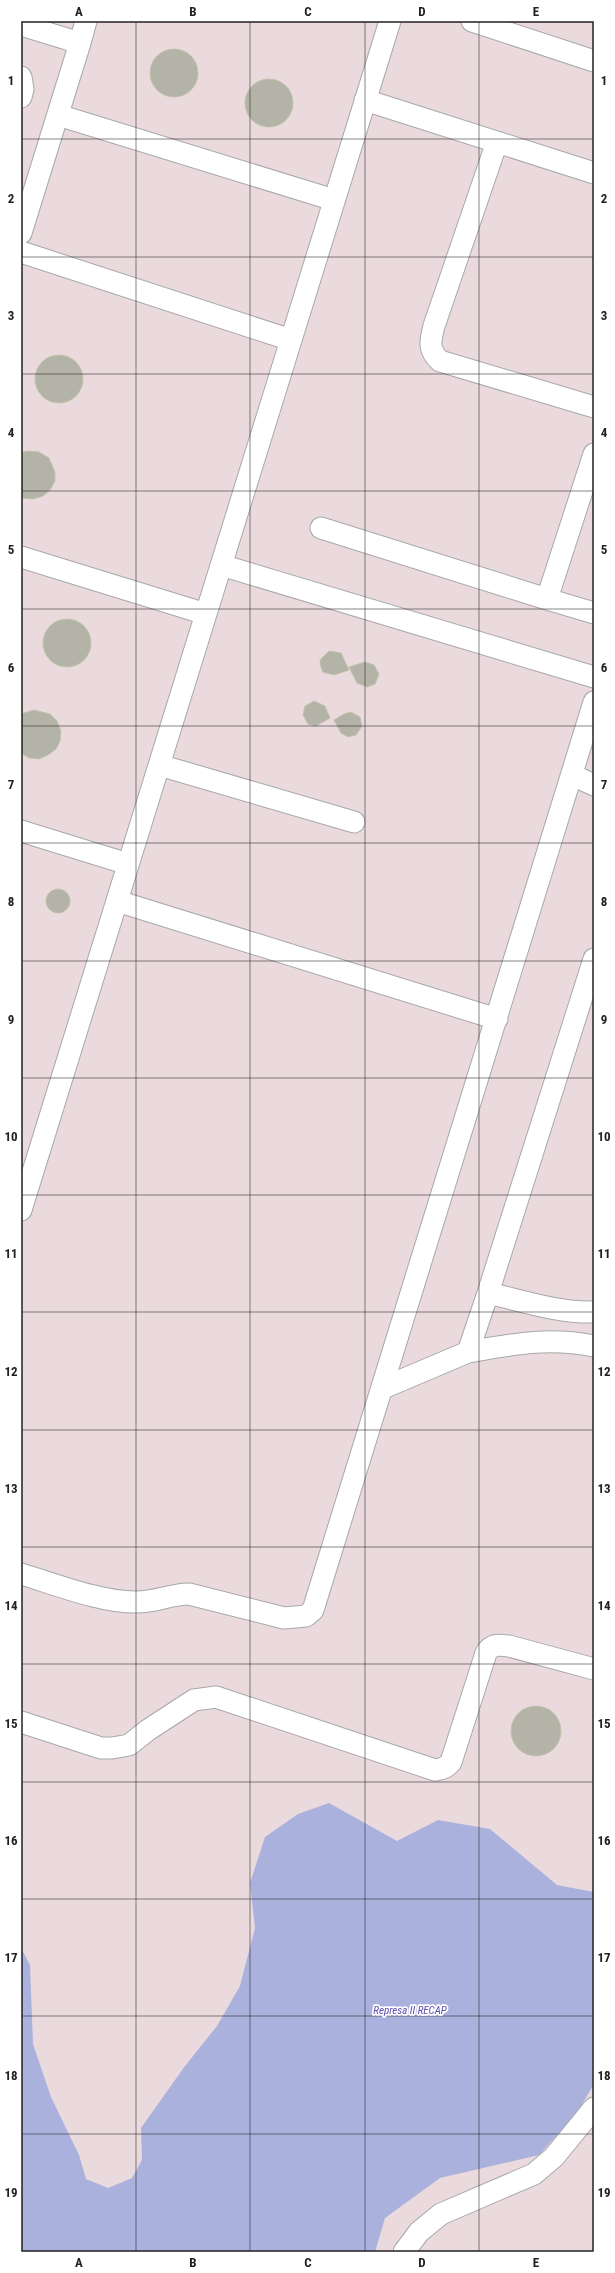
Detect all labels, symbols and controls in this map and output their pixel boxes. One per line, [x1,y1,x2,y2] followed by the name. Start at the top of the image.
[75,4,83,19] text: A
[189,4,197,19] text: B
[304,4,312,19] text: C
[418,4,426,19] text: D
[533,4,540,19] text: E
[8,73,14,88] text: 1
[601,73,607,88] text: 1
[8,191,15,206] text: 2
[601,191,608,206] text: 2
[8,308,14,323] text: 3
[601,308,607,323] text: 3
[8,425,15,440] text: 4
[601,425,608,440] text: 4
[8,542,15,557] text: 5
[601,542,608,557] text: 5
[8,660,15,675] text: 6
[601,660,608,675] text: 6
[8,777,15,792] text: 7
[601,777,608,792] text: 7
[8,894,14,909] text: 8
[601,894,607,909] text: 8
[8,1012,14,1027] text: 9
[601,1012,607,1027] text: 9
[4,1129,18,1144] text: 10
[597,1129,611,1144] text: 10
[4,1246,18,1261] text: 11
[597,1246,611,1261] text: 11
[4,1364,18,1379] text: 12
[597,1364,611,1379] text: 12
[4,1481,18,1496] text: 13
[597,1481,611,1496] text: 13
[4,1598,18,1613] text: 14
[597,1598,611,1613] text: 14
[4,1716,18,1731] text: 15
[597,1716,611,1731] text: 15
[4,1833,18,1848] text: 16
[597,1833,611,1848] text: 16
[4,1950,18,1965] text: 17
[597,1950,611,1965] text: 17
[373,2004,447,2017] water label: Represa II RECAP
[4,2068,18,2083] text: 18
[597,2068,611,2083] text: 18
[4,2185,18,2200] text: 19
[597,2185,611,2200] text: 19
[75,2255,83,2270] text: A
[189,2255,197,2270] text: B
[304,2255,312,2270] text: C
[418,2255,426,2270] text: D
[533,2255,540,2270] text: E

